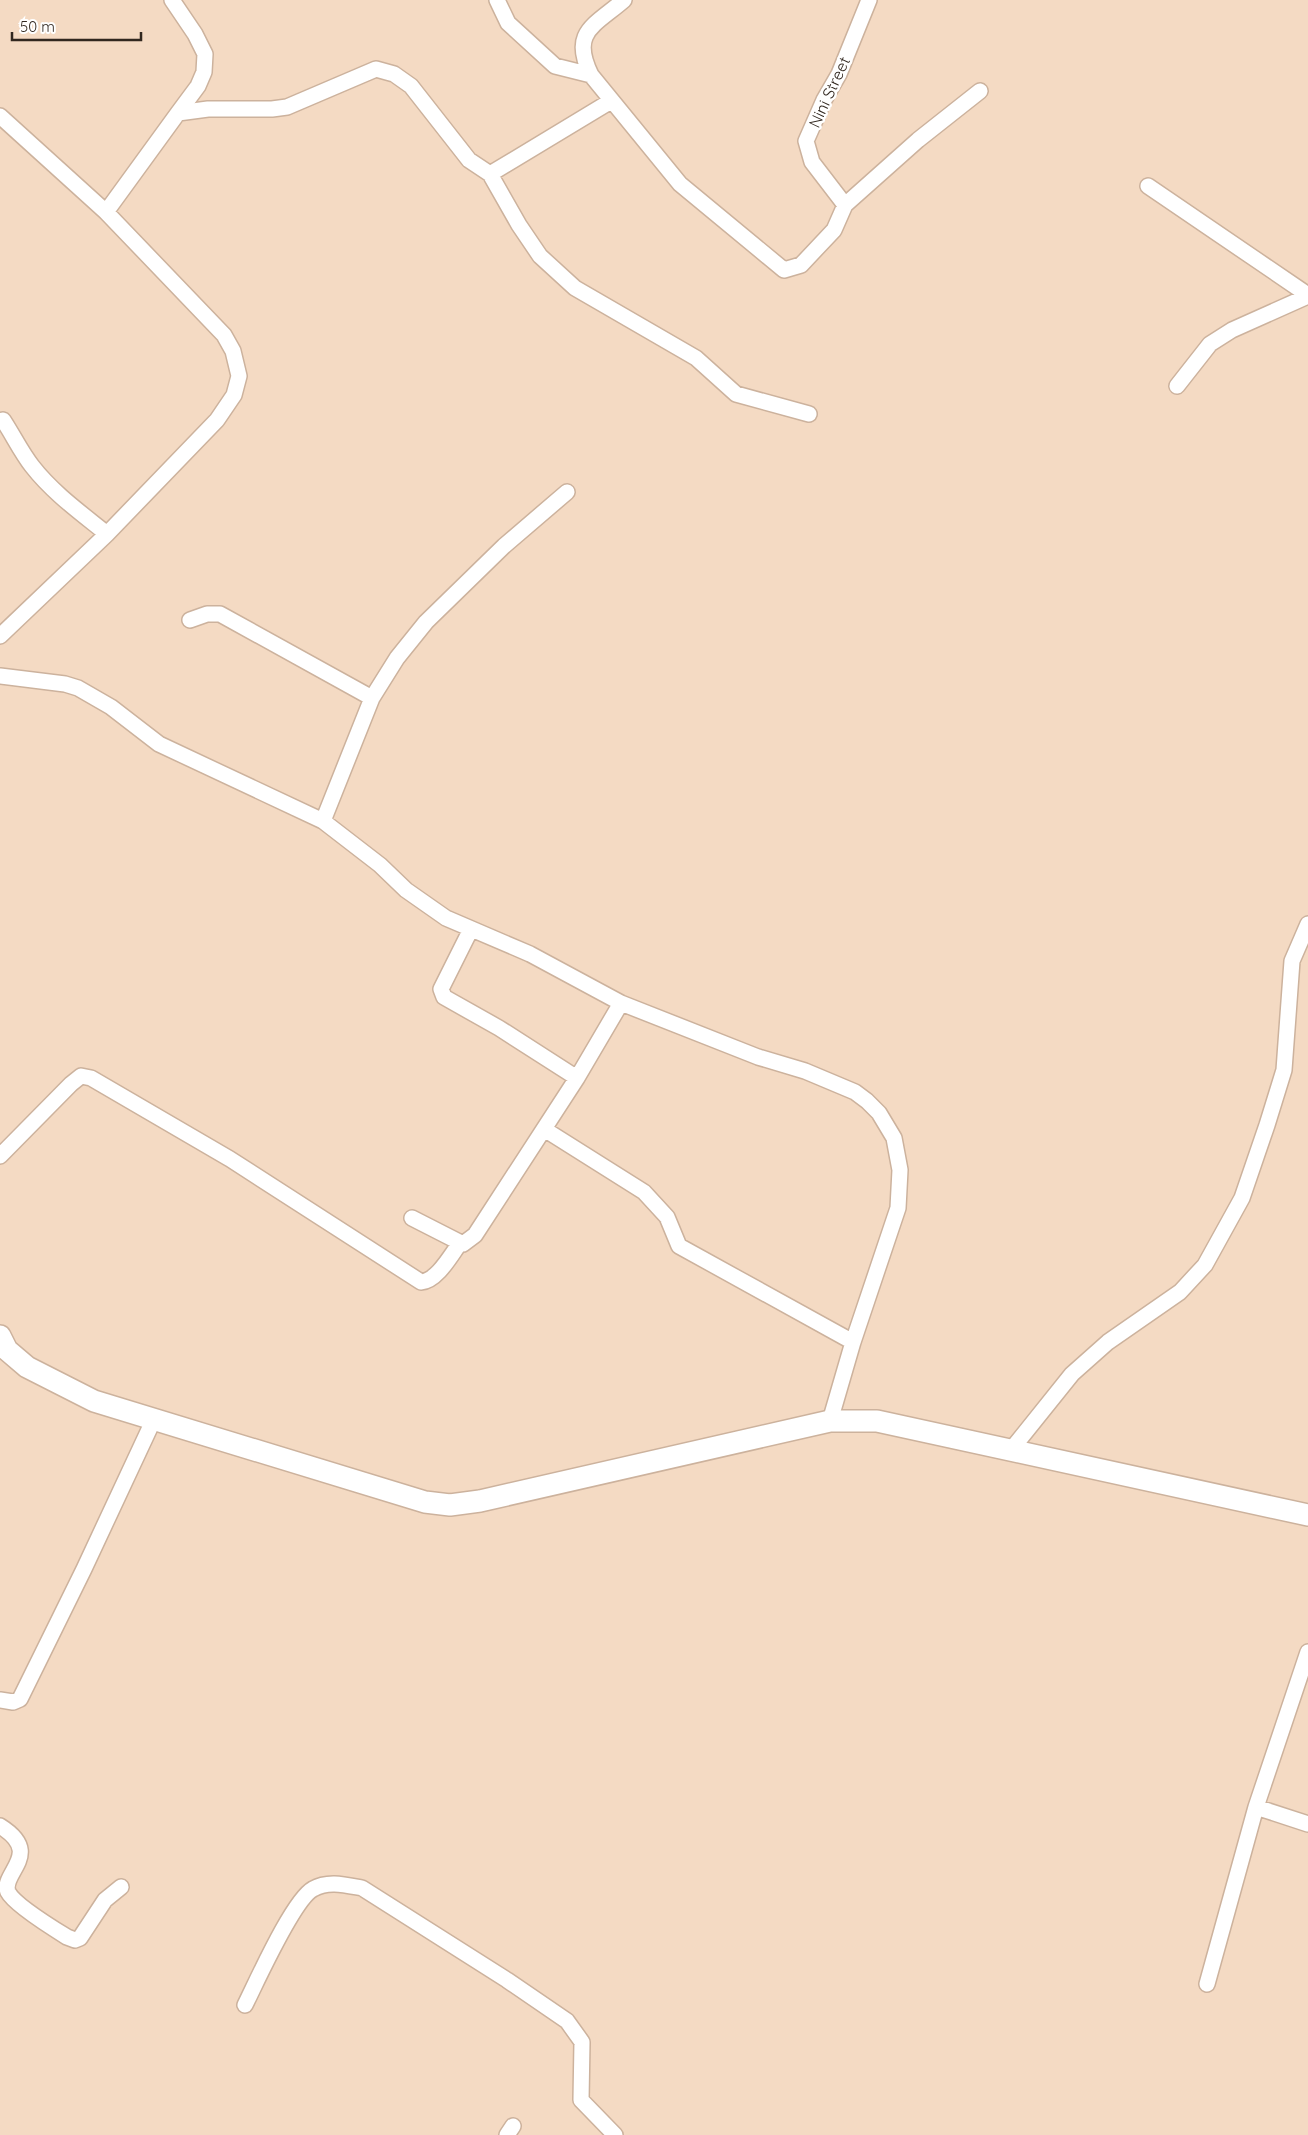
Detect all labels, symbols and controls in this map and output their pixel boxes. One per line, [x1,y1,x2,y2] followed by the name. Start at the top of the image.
[12,10,141,42] scale bar
[20,17,55,36] text: 50 m
[804,53,854,131] street label: Nini Street

